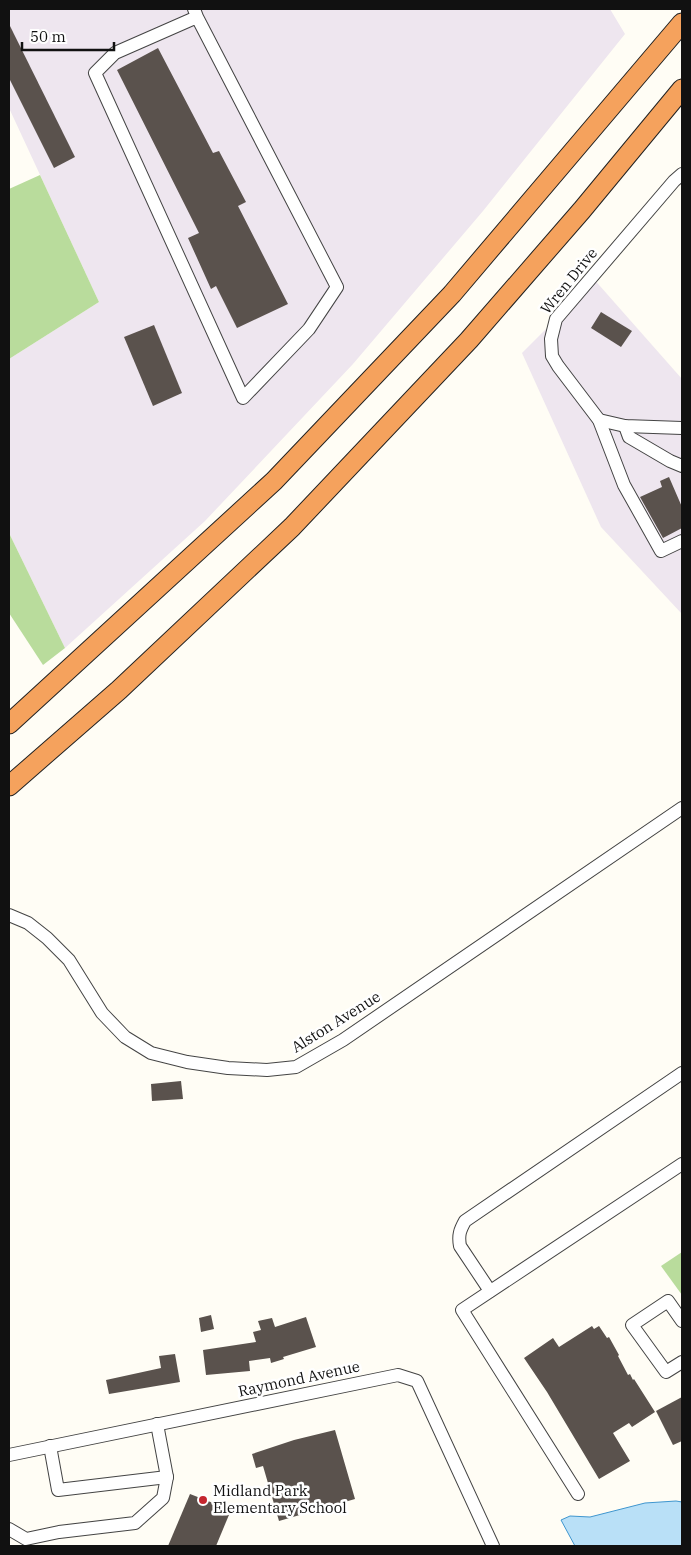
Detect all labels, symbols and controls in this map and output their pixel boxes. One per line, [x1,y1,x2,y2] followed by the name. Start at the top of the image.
[22,20,115,52] scale bar
[30,27,66,46] text: 50 m
[536,244,601,318] street label: Wren Drive
[288,987,384,1057] street label: Alston Avenue
[236,1356,361,1401] street label: Raymond Avenue
[213,1481,347,1517] place label: Midland Park Elementary School
[197,1494,209,1506] marker: Midland Park Elementary School

